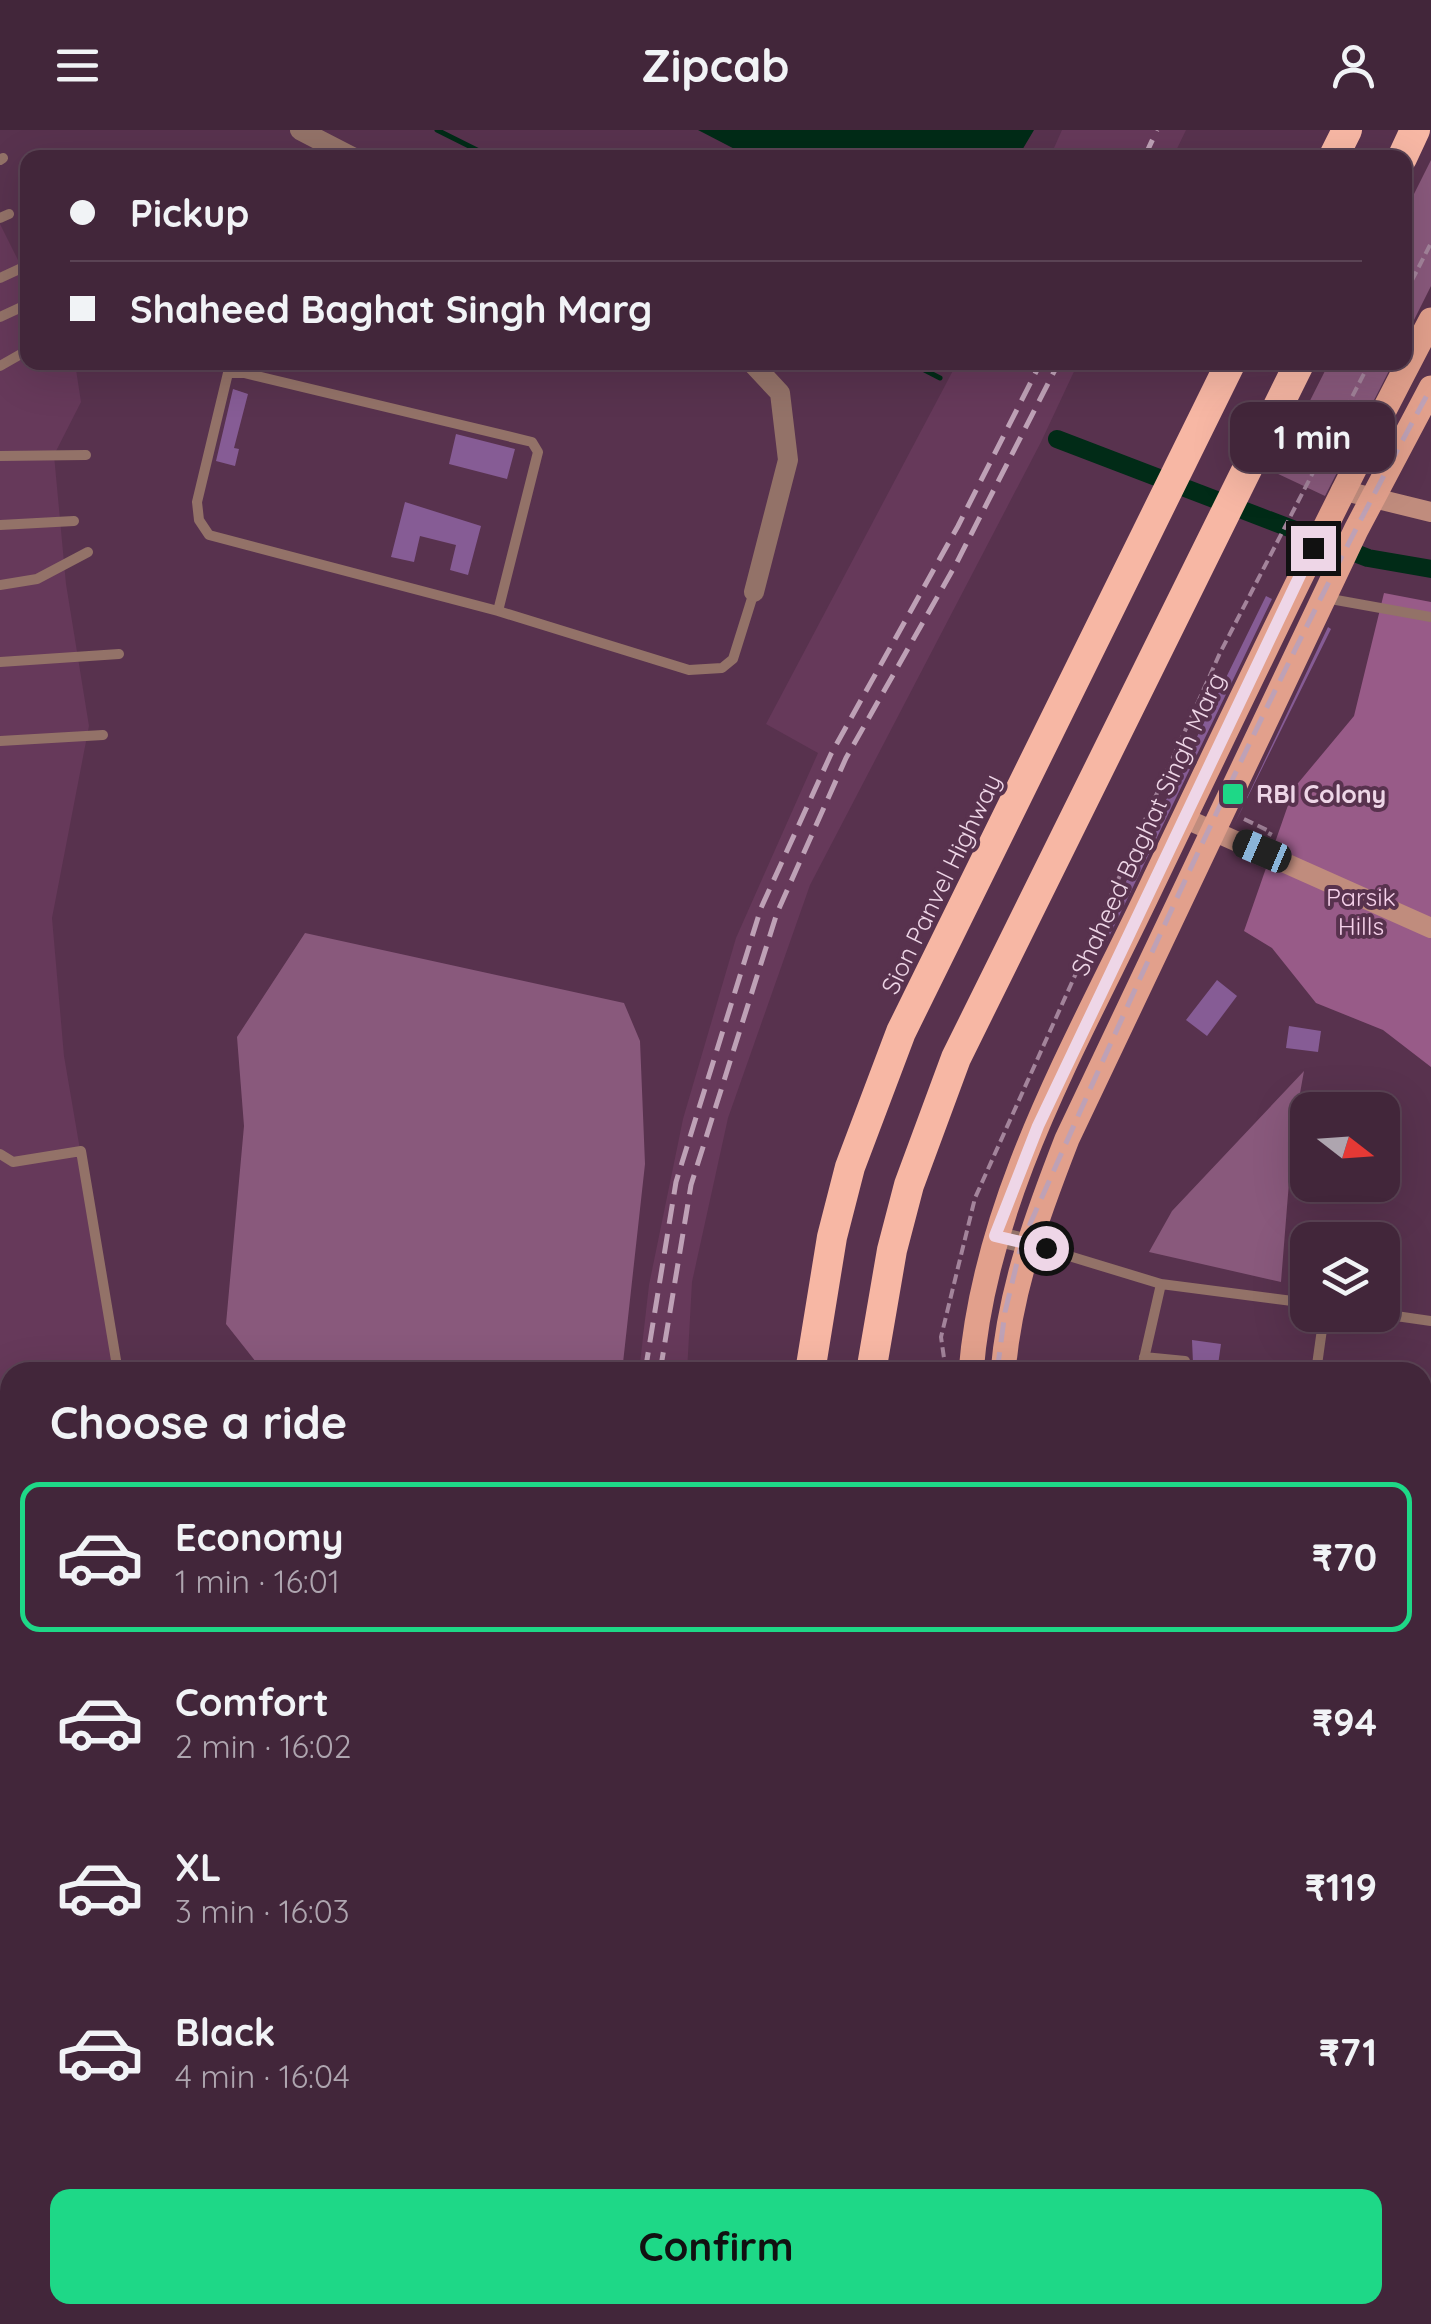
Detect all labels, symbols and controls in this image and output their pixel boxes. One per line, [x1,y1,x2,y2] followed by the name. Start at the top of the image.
[642,37,789,93] text: Zipcab
[50,38,105,93] icon: menu
[1326,38,1381,93] icon: person
[130,189,249,237] text: Pickup
[130,285,652,333] text: Shaheed Baghat Singh Marg
[1230,403,1396,473] callout: 1 min
[1274,417,1351,457] text: 1 min
[1291,526,1336,571] route end
[1064,667,1231,980] street label: Shaheed Baghat Singh Marg
[874,769,1007,999] street label: Sion Panvel Highway
[1256,778,1386,809] place label: RBI Colony
[1220,781,1246,807] marker: RBI Colony
[1229,825,1295,877] car
[1326,881,1396,941] park label: Parsik Hills
[1290,1092,1400,1202] north arrow
[1290,1092,1400,1332] map controls
[1290,1222,1400,1332] button: layers
[1024,1226,1069,1271] route start
[50,1394,347,1450] text: Choose a ride
[55,1512,145,1602] icon: car
[175,1513,344,1561] text: Economy
[1312,1533,1377,1581] text: ₹70
[175,1561,340,1601] text: 1 min · 16:01
[55,1677,145,1767] icon: car
[175,1678,329,1726] text: Comfort
[1312,1698,1377,1746] text: ₹94
[175,1726,352,1766] text: 2 min · 16:02
[55,1842,145,1932] icon: car
[175,1843,221,1891] text: XL
[1305,1863,1377,1911] text: ₹119
[175,1891,350,1931] text: 3 min · 16:03
[55,2007,145,2097] icon: car
[175,2008,275,2056] text: Black
[1319,2028,1377,2076] text: ₹71
[175,2056,350,2096] text: 4 min · 16:04
[50,2189,1382,2304] button: Confirm

